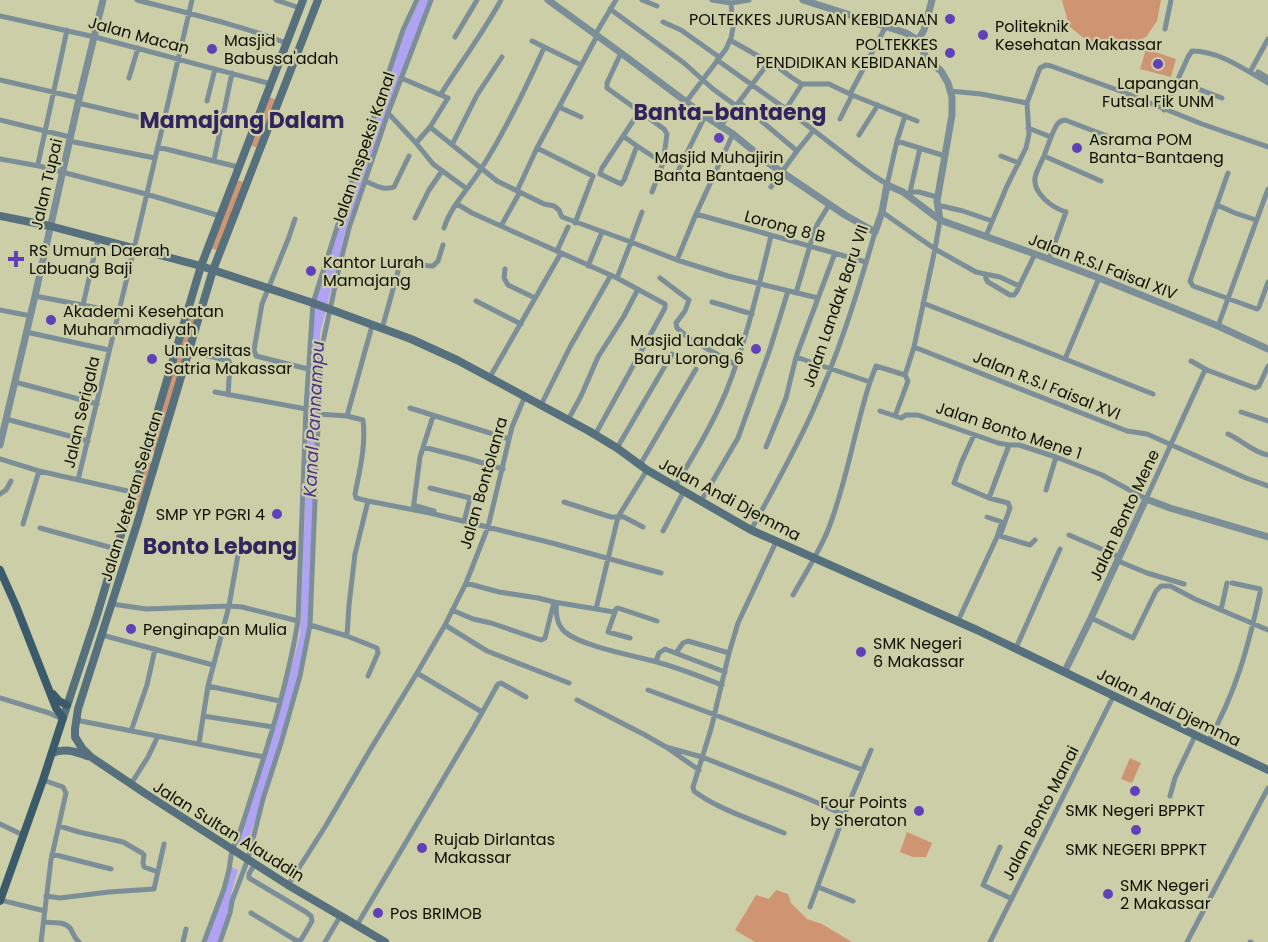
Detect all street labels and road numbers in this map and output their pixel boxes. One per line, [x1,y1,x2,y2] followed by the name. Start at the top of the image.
[86,11,192,60] street label: Jalan Macan
[326,69,401,230] street label: Jalan Inspeksi Kanal
[25,136,68,232] street label: Jalan Tupai
[742,205,828,248] street label: Lorong 8 B
[797,222,874,390] street label: Jalan Landak Baru VII
[1025,228,1181,305] street label: Jalan R.S.I Faisal XIV
[969,345,1124,426] street label: Jalan R.S.I Faisal XVI
[57,354,106,470] street label: Jalan Serigala
[933,396,1085,465] street label: Jalan Bonto Mene 1
[95,408,168,584] street label: Jalan Veteran Selatan
[454,414,513,552] street label: Jalan Bontolanra
[1084,445,1165,585] street label: Jalan Bonto Mene
[655,452,805,547] street label: Jalan Andi Djemma
[1093,663,1245,752] street label: Jalan Andi Djemma
[996,742,1084,885] street label: Jalan Bonto Manai
[148,775,309,888] street label: Jalan Sultan Alauddin

